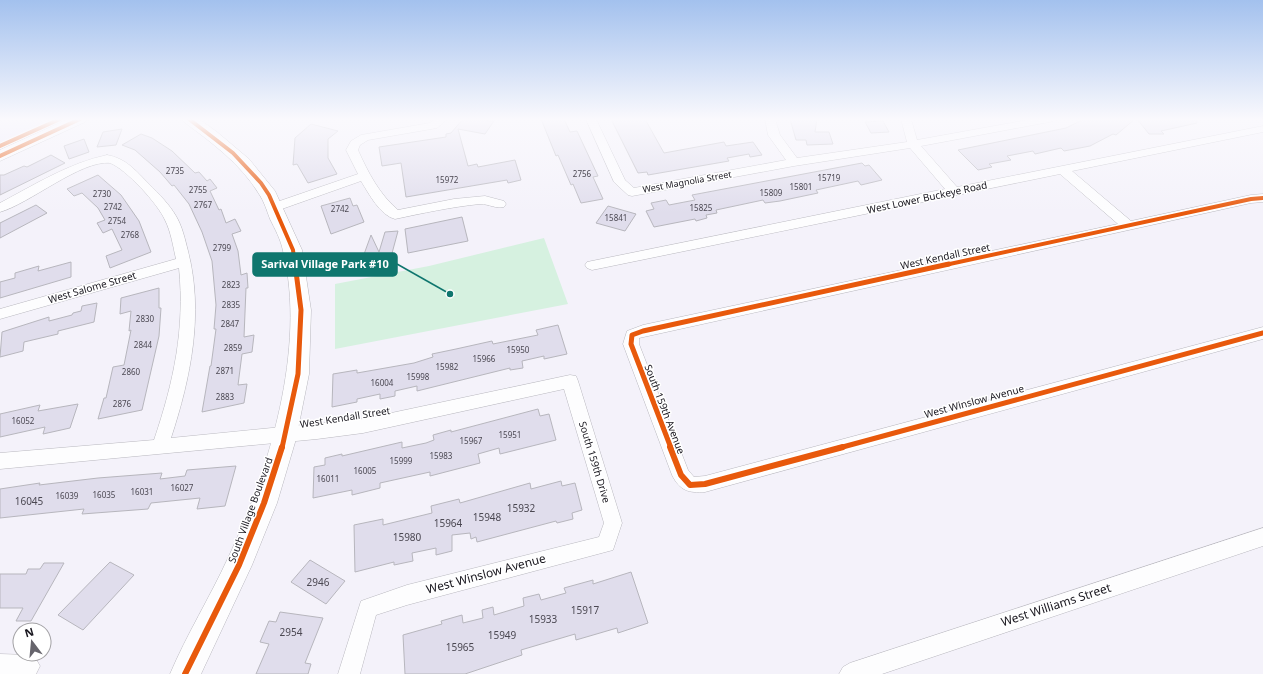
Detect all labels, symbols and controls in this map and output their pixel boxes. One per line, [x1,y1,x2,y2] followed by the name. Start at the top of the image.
[166,165,185,176] house number: 2735
[641,167,733,196] street label: West Magnolia Street
[573,168,592,179] house number: 2756
[818,172,841,183] house number: 15719
[436,174,459,185] house number: 15972
[866,177,988,217] street label: West Lower Buckeye Road
[790,181,812,192] house number: 15801
[189,184,208,195] house number: 2755
[760,187,783,198] house number: 15809
[93,188,112,199] house number: 2730
[194,199,213,210] house number: 2767
[104,201,123,212] house number: 2742
[690,202,713,213] house number: 15825
[331,203,350,214] house number: 2742
[605,212,627,223] house number: 15841
[108,215,127,226] house number: 2754
[121,229,140,240] house number: 2768
[899,240,991,272] street label: West Kendall Street
[213,242,232,253] house number: 2799
[253,253,397,276] callout: Sarival Village Park #10
[261,256,389,271] text: Sarival Village Park #10
[46,268,138,306] street label: West Salome Street
[222,279,241,290] house number: 2823
[222,299,241,310] house number: 2835
[136,313,155,324] house number: 2830
[221,318,240,329] house number: 2847
[134,339,153,350] house number: 2844
[224,342,243,353] house number: 2859
[507,344,530,355] house number: 15950
[473,353,496,364] house number: 15966
[436,361,459,372] house number: 15982
[641,362,689,456] street label: South 159th Avenue
[216,365,234,376] house number: 2871
[122,366,141,377] house number: 2860
[407,371,430,382] house number: 15998
[371,377,394,388] house number: 16004
[923,381,1026,421] street label: West Winslow Avenue
[216,391,235,402] house number: 2883
[113,398,132,409] house number: 2876
[299,403,392,431] street label: West Kendall Street
[12,415,35,426] house number: 16052
[576,420,614,505] street label: South 159th Drive
[499,429,521,440] house number: 15951
[460,435,483,446] house number: 15967
[430,450,453,461] house number: 15983
[224,455,276,565] street label: South Village Boulevard
[390,455,413,466] house number: 15999
[354,465,377,476] house number: 16005
[317,473,339,484] house number: 16011
[171,482,194,493] house number: 16027
[131,486,153,497] house number: 16031
[93,489,116,500] house number: 16035
[56,490,79,501] house number: 16039
[15,494,44,508] house number: 16045
[507,501,536,515] house number: 15932
[473,510,502,524] house number: 15948
[434,516,463,530] house number: 15964
[393,530,422,544] house number: 15980
[424,549,548,598] street label: West Winslow Avenue
[307,575,330,589] house number: 2946
[999,579,1114,630] street label: West Williams Street
[571,603,600,617] house number: 15917
[529,612,558,626] house number: 15933
[12,622,52,662] north arrow
[23,623,35,640] text: N
[280,625,303,639] house number: 2954
[488,628,517,642] house number: 15949
[446,640,475,654] house number: 15965

